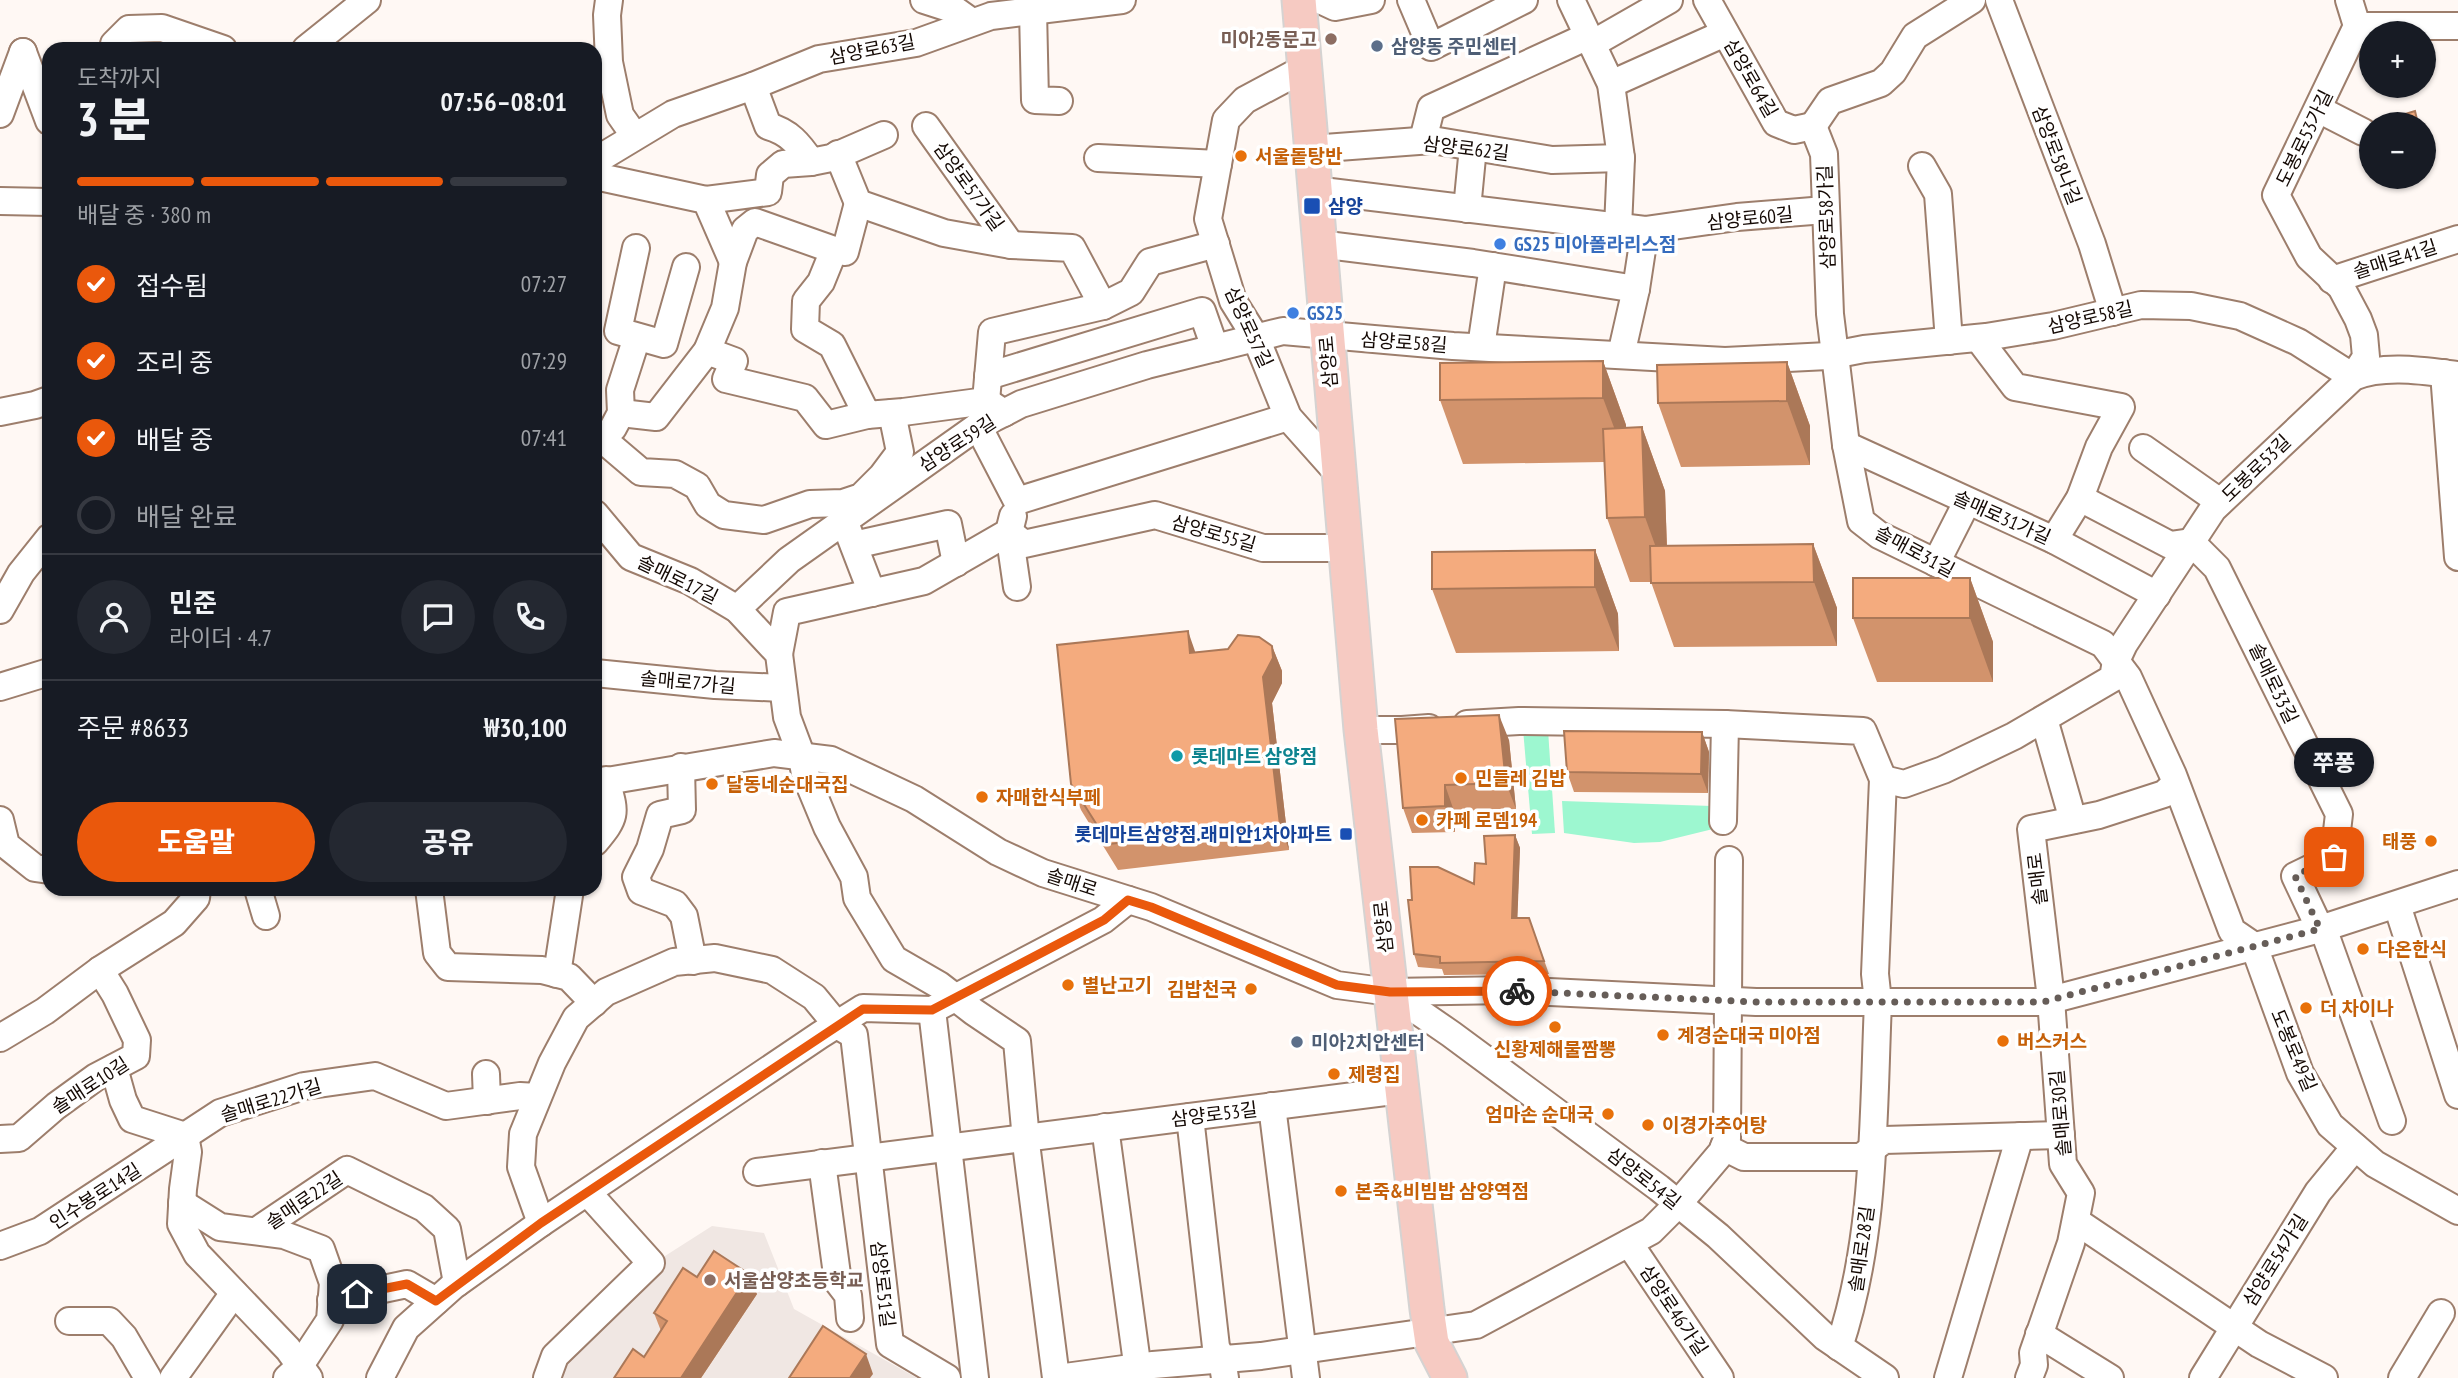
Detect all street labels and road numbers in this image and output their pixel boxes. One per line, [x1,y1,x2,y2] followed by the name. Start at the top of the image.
[827,29,917,69] street label: 삼양로63길
[1719,34,1783,122] street label: 삼양로64길
[2270,86,2338,190] street label: 도봉로53가길
[2027,102,2087,208] street label: 삼양로58나길
[1421,131,1511,165] street label: 삼양로62길
[929,137,1009,235] street label: 삼양로57가길
[1812,164,1840,270] street label: 삼양로58가길
[1705,202,1795,234] street label: 삼양로60길
[2350,234,2440,284] street label: 솔매로41길
[1220,282,1278,372] street label: 삼양로57길
[2045,296,2135,338] street label: 삼양로58길
[1360,327,1448,357] street label: 삼양로58길
[1314,335,1342,389] street label: 삼양로
[914,409,1000,477] street label: 삼양로59길
[2216,429,2296,507] street label: 도봉로53길
[1949,485,2055,549] street label: 솔매로31가길
[1169,509,1259,557] street label: 삼양로55길
[1871,520,1959,582] street label: 솔매로31길
[634,549,722,609] street label: 솔매로17길
[2244,639,2304,727] street label: 솔매로33길
[639,666,737,698] street label: 솔매로7가길
[2022,852,2052,906] street label: 솔매로
[1043,862,1101,902] street label: 솔매로
[1368,900,1398,954] street label: 삼양로
[2266,1005,2322,1095] street label: 도봉로49길
[47,1051,133,1119] street label: 솔매로10길
[2044,1069,2076,1157] street label: 솔매로30길
[218,1073,324,1127] street label: 솔매로22가길
[1169,1097,1259,1131] street label: 삼양로53길
[1602,1142,1686,1214] street label: 삼양로54길
[45,1157,145,1235] street label: 인수봉로14길
[261,1166,347,1234] street label: 솔매로22길
[1843,1204,1879,1294] street label: 솔매로28길
[2237,1209,2313,1311] street label: 삼양로54가길
[866,1239,900,1329] street label: 삼양로51길
[1635,1260,1713,1360] street label: 삼양로46가길

